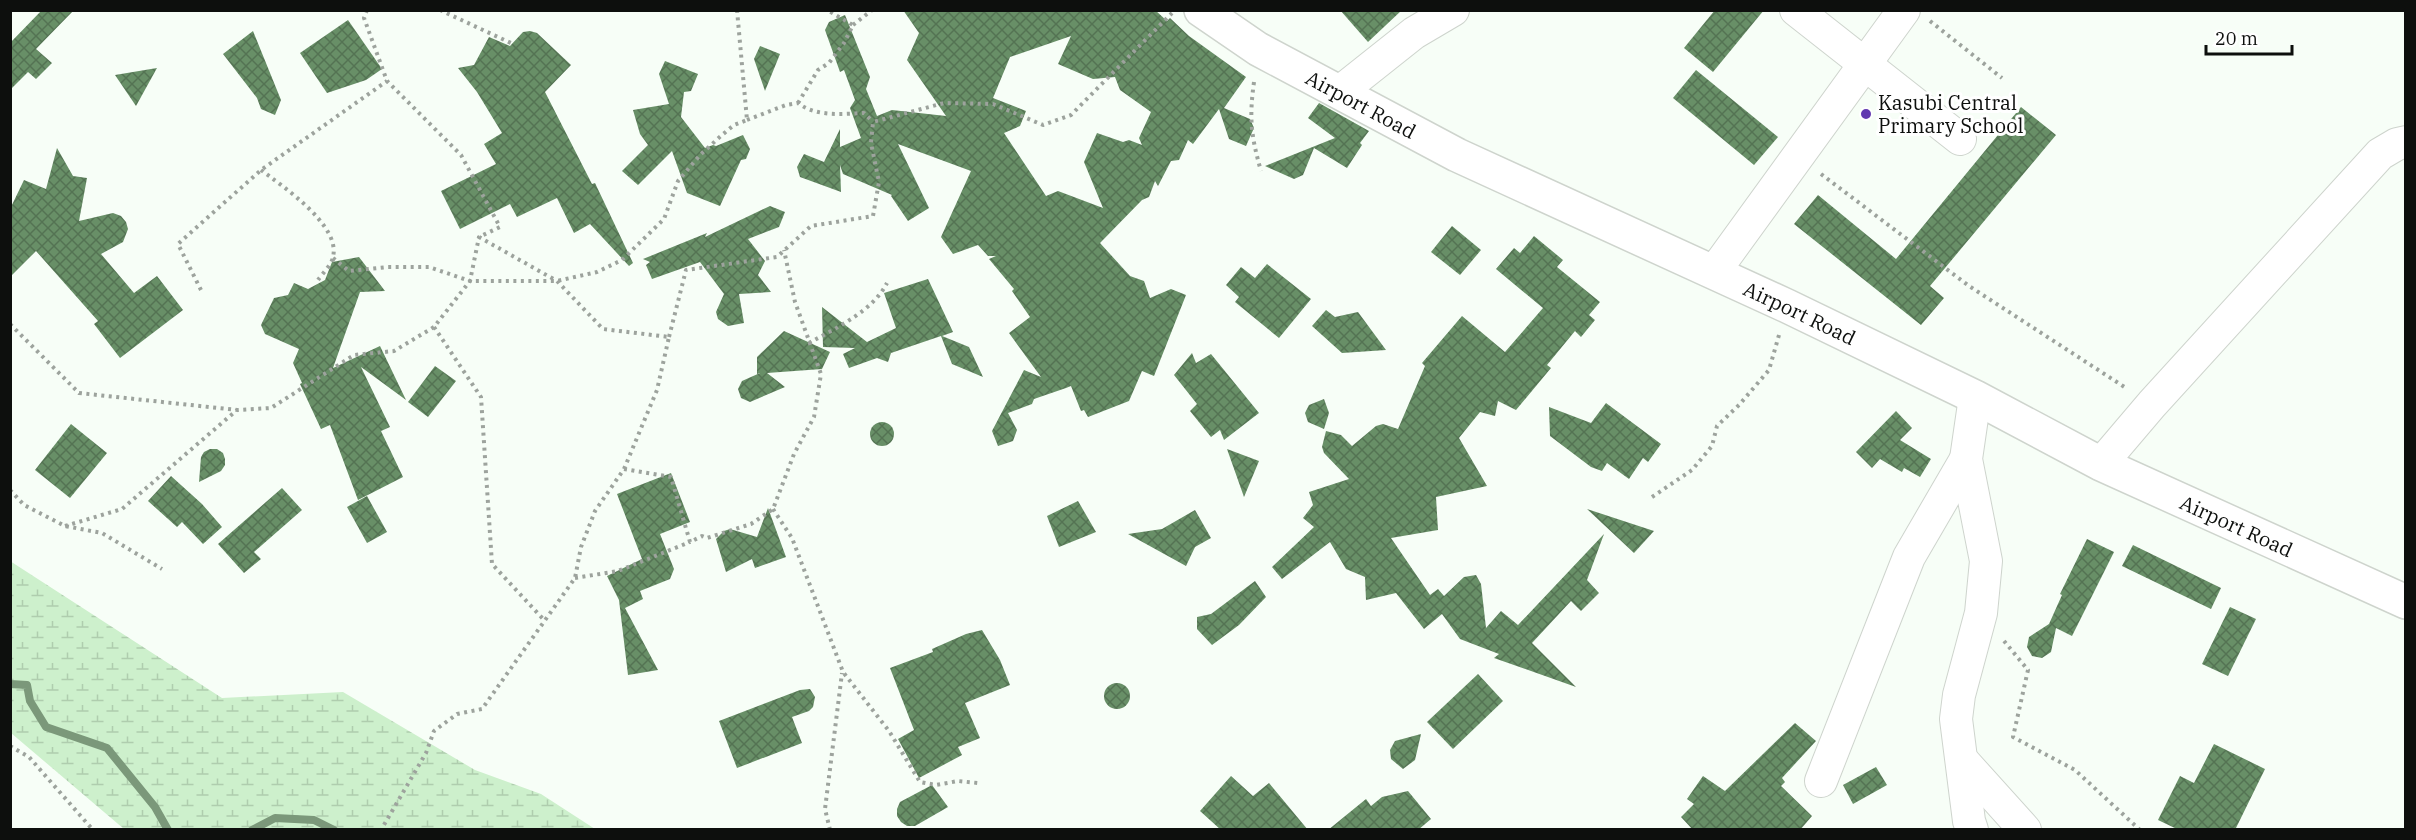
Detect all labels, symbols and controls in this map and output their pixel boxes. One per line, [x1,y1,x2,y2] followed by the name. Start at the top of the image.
[2206,18,2292,56] scale bar
[2215,27,2258,50] text: 20 m
[1301,64,1421,144] street label: Airport Road
[1878,89,2024,139] place label: Kasubi Central Primary School
[1859,107,1873,121] marker: Kasubi Central Primary School
[1740,275,1861,351] street label: Airport Road
[2176,488,2297,563] street label: Airport Road

